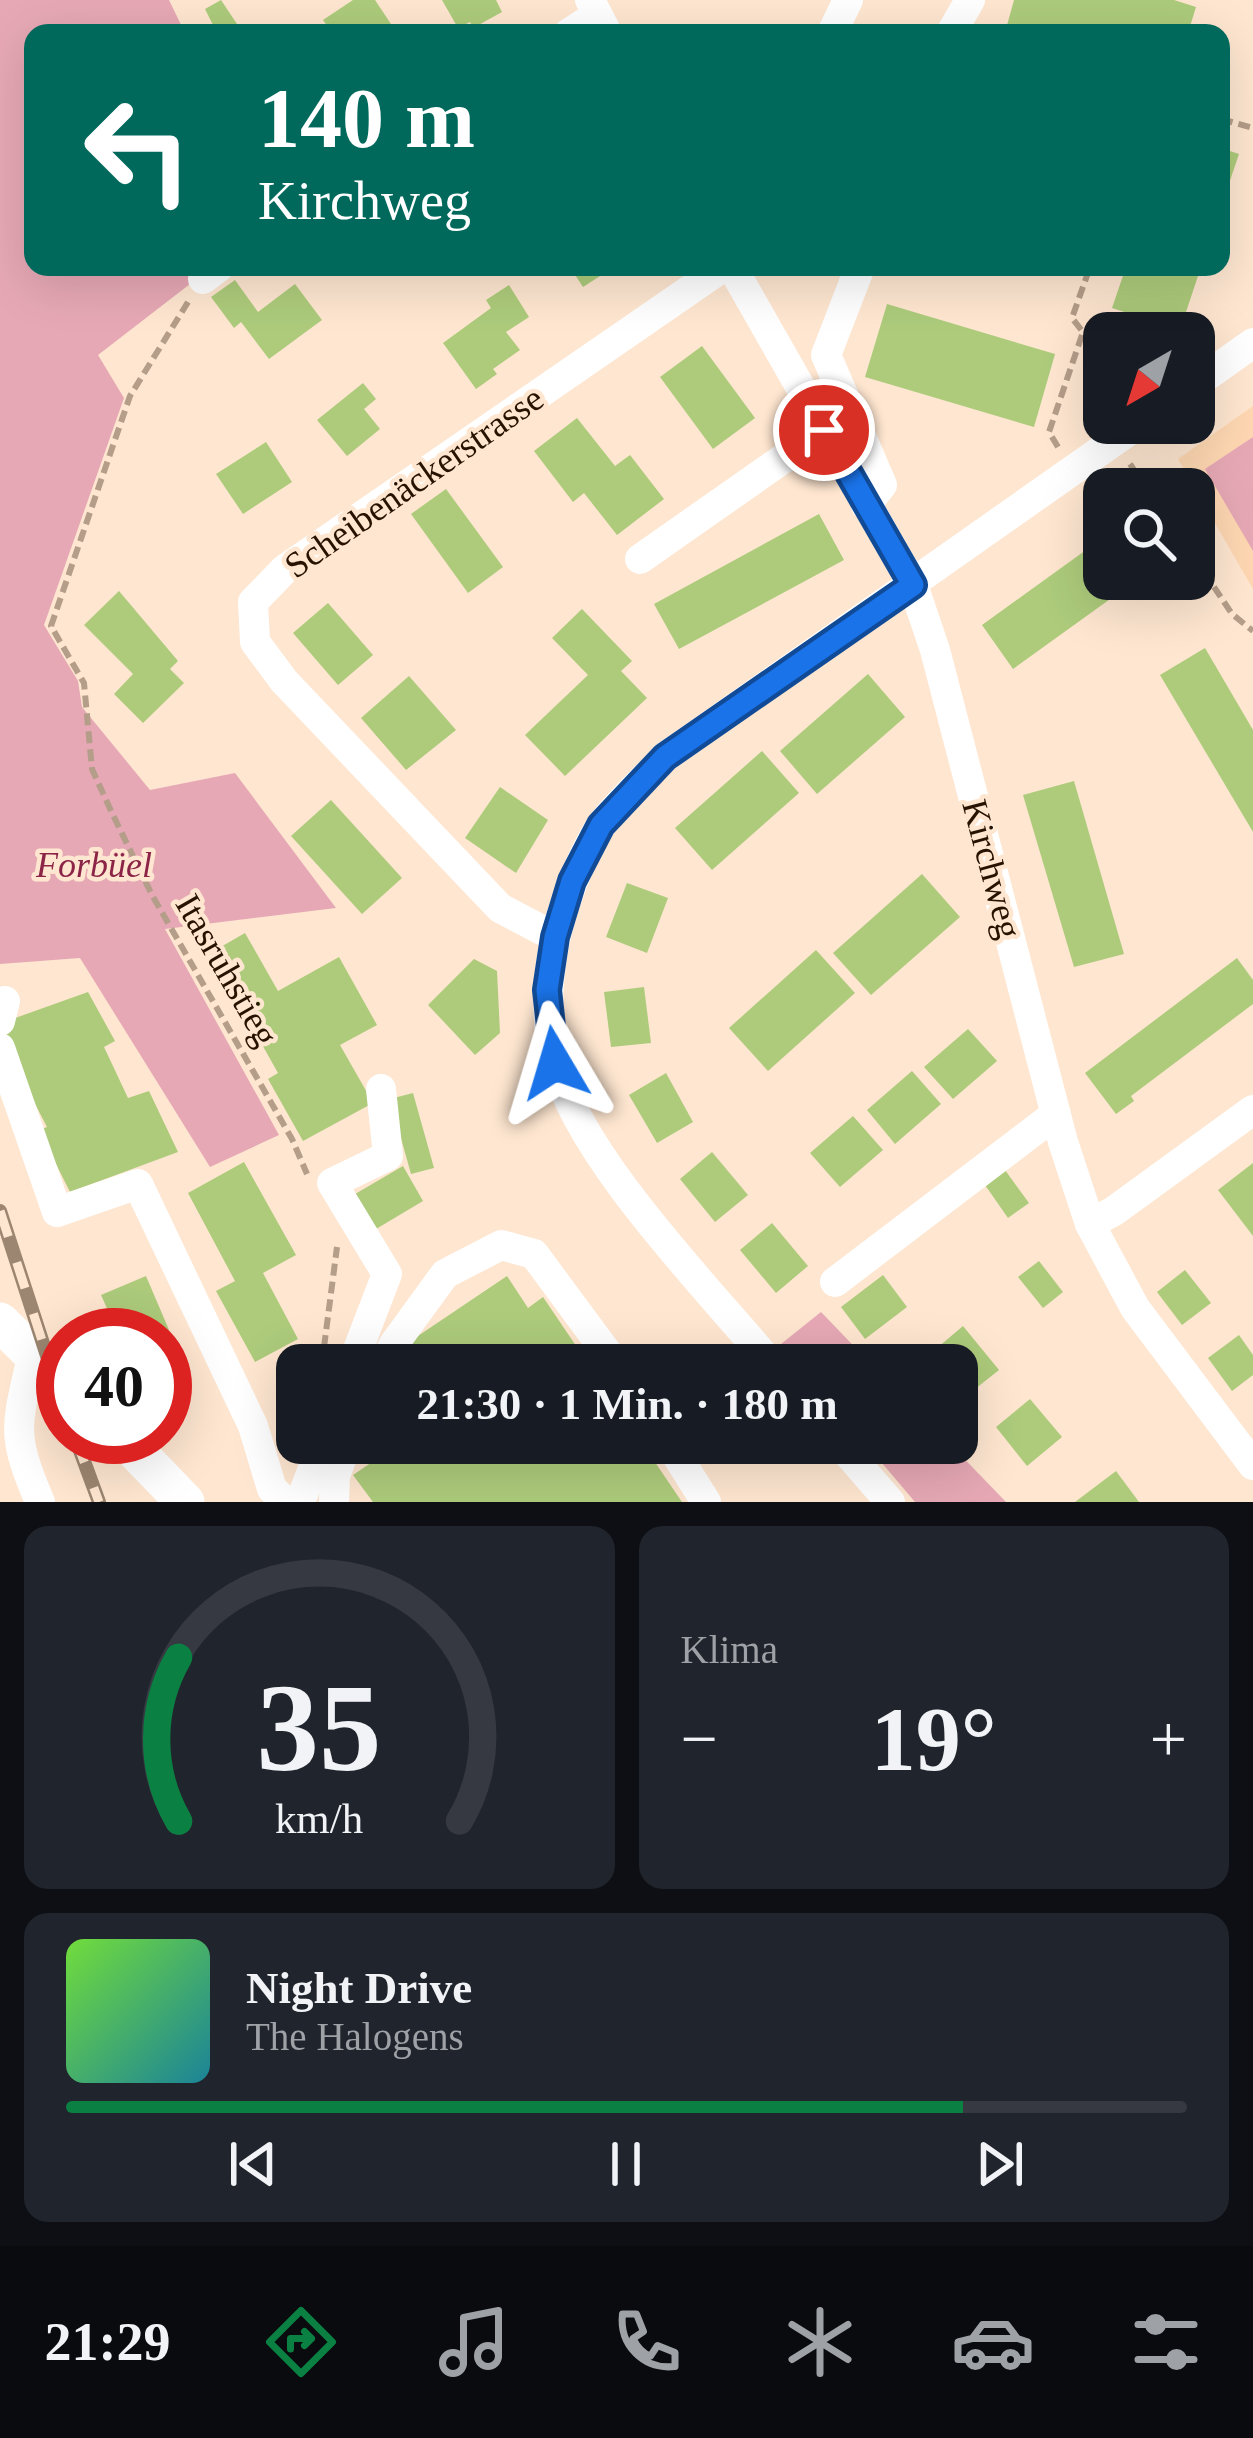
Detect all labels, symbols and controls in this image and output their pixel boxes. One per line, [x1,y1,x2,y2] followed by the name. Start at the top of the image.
[60,72,216,228] icon: left
[258,72,475,165] text: 140 m
[258,171,471,231] text: Kirchweg
[1083,312,1215,444] north arrow
[1083,312,1215,600] map controls
[277,378,551,586] street label: Scheibenäckerstrasse
[773,379,875,481] pin
[791,397,857,463] icon: arrive
[1083,468,1215,600] button: search
[954,795,1030,943] street label: Kirchweg
[35,845,152,885] park label: Forbüel
[168,887,286,1053] street label: Itasruhstieg
[492,1000,618,1126] position arrow
[36,1308,192,1464] speed limit sign: 40
[416,1379,838,1429] text: 21:30 · 1 Min. · 180 m
[681,1628,778,1671] text: Klima
[257,1659,382,1797] text: 35
[871,1690,997,1789] text: 19°
[681,1702,718,1775] text: −
[1150,1702,1187,1775] text: +
[275,1794,363,1841] text: km/h
[246,1963,472,2013] text: Night Drive
[246,2015,464,2058] text: The Halogens
[220,2131,286,2197] icon: previous
[593,2131,659,2197] icon: pause
[967,2131,1033,2197] icon: next
[259,2300,343,2384] icon: directions
[432,2300,516,2384] icon: music
[605,2300,689,2384] icon: phone
[778,2300,862,2384] icon: climate
[951,2300,1035,2384] icon: car
[1124,2300,1208,2384] icon: filters
[45,2312,170,2372] text: 21:29

